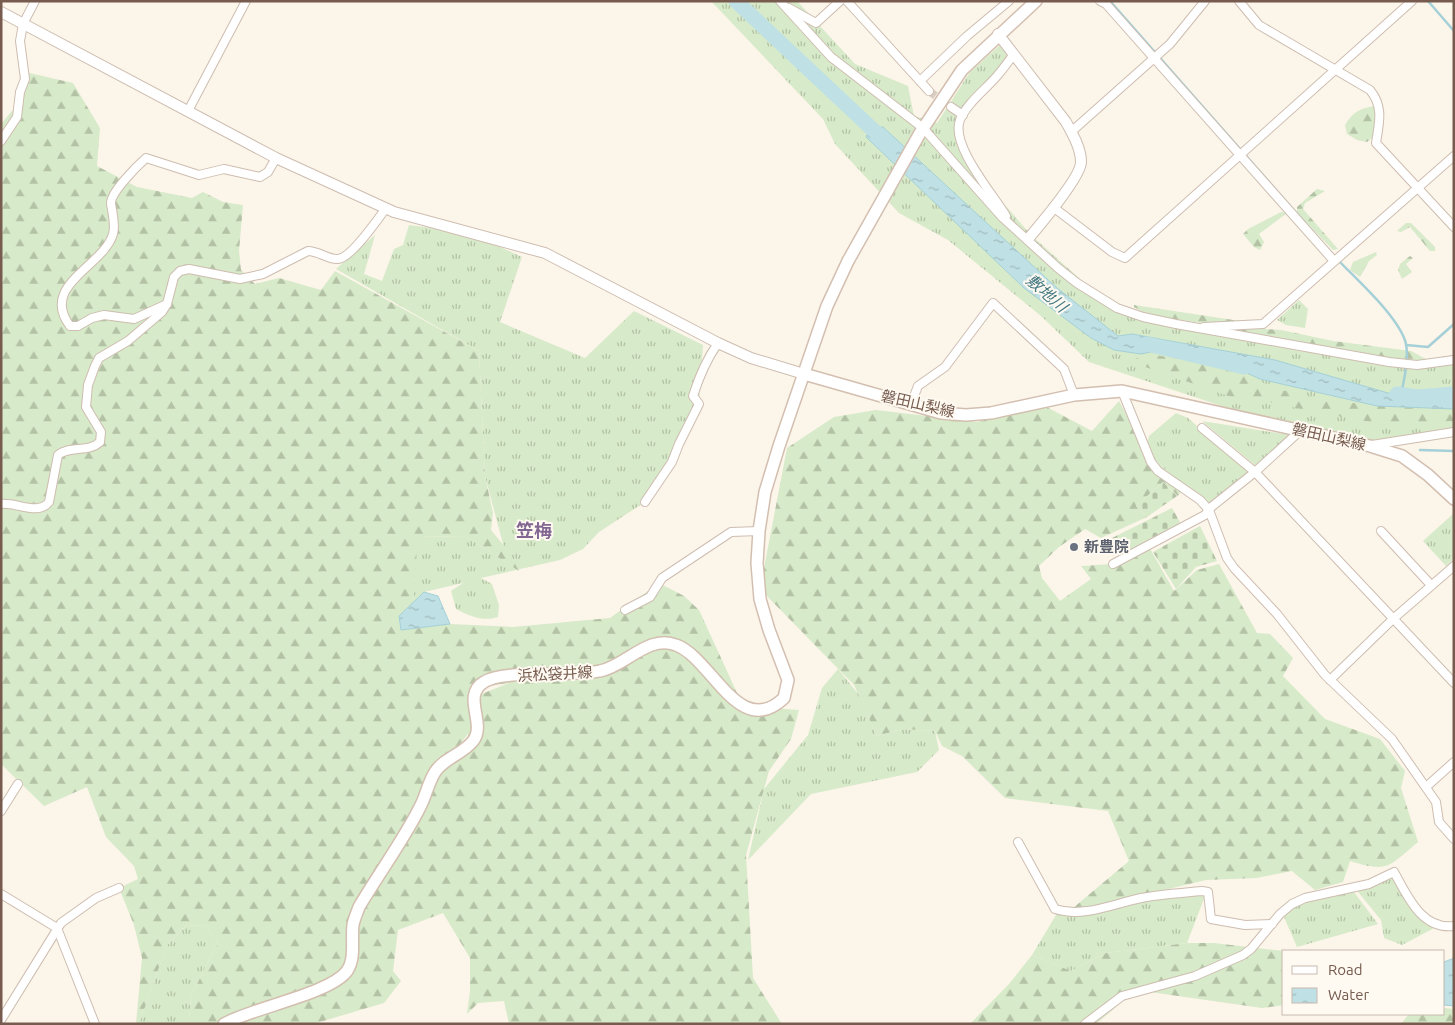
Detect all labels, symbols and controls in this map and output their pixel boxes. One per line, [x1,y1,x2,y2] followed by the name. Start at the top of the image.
[1023,270,1073,317] water label: 敷地川
[880,387,957,420] street label: 磐田山梨線
[1291,420,1368,453] street label: 磐田山梨線
[516,520,552,540] district label: 笠梅
[1084,538,1129,555] place label: 新豊院
[1068,541,1080,553] marker: 新豊院
[517,663,593,684] street label: 浜松袋井線
[1282,950,1445,1015] legend
[1328,961,1363,978] text: Road
[1328,986,1369,1003] text: Water

